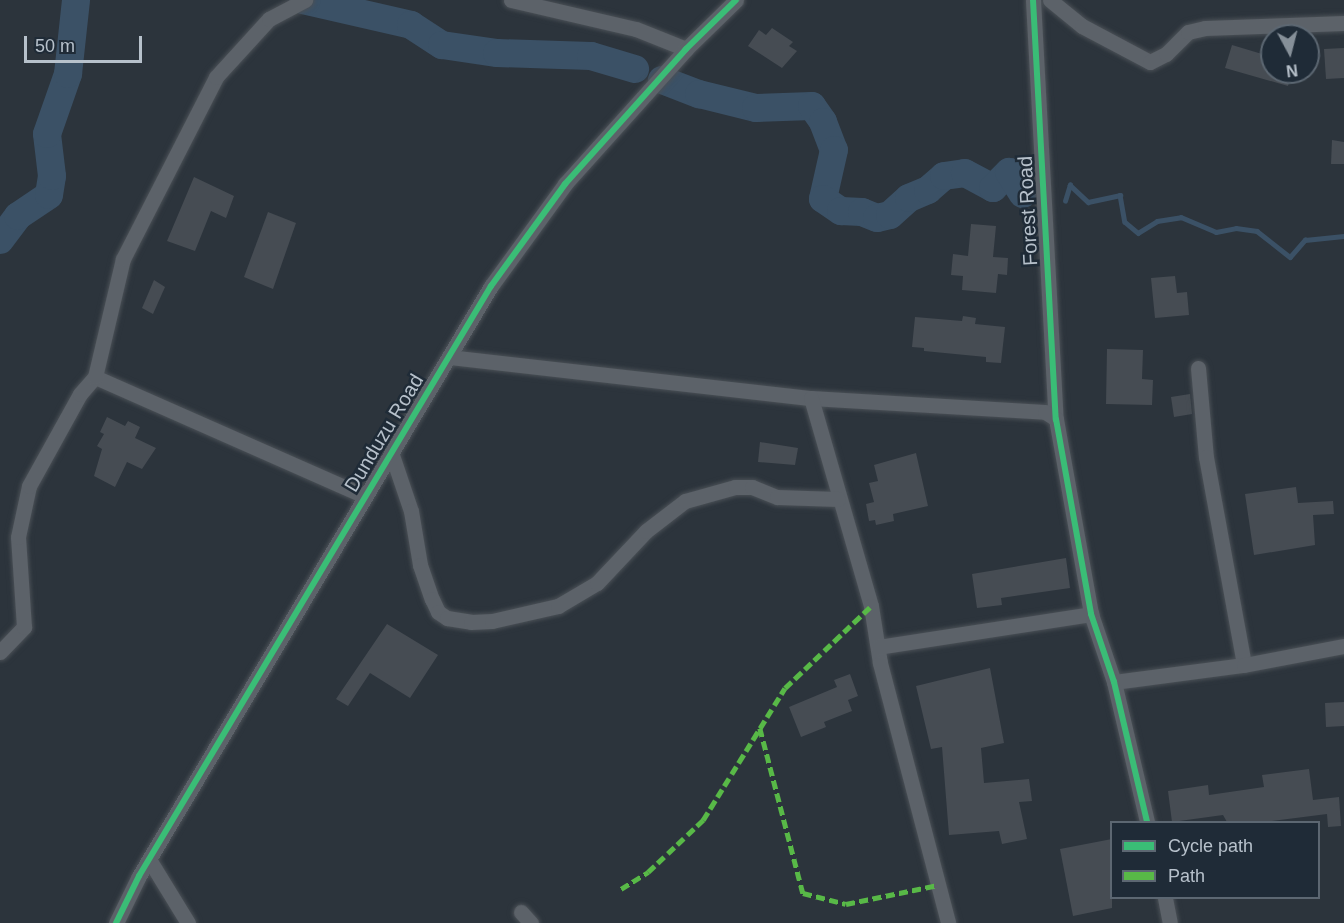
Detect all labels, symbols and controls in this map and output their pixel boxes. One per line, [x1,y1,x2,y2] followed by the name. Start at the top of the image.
[27,24,146,62] scale bar
[1260,24,1320,84] north arrow
[35,36,75,56] text: 50 m
[1285,61,1299,80] text: N
[1013,155,1043,267] street label: Forest Road
[339,370,429,496] street label: Dunduzu Road
[1110,821,1320,899] legend
[1168,836,1253,856] text: Cycle path
[1168,866,1205,886] text: Path

